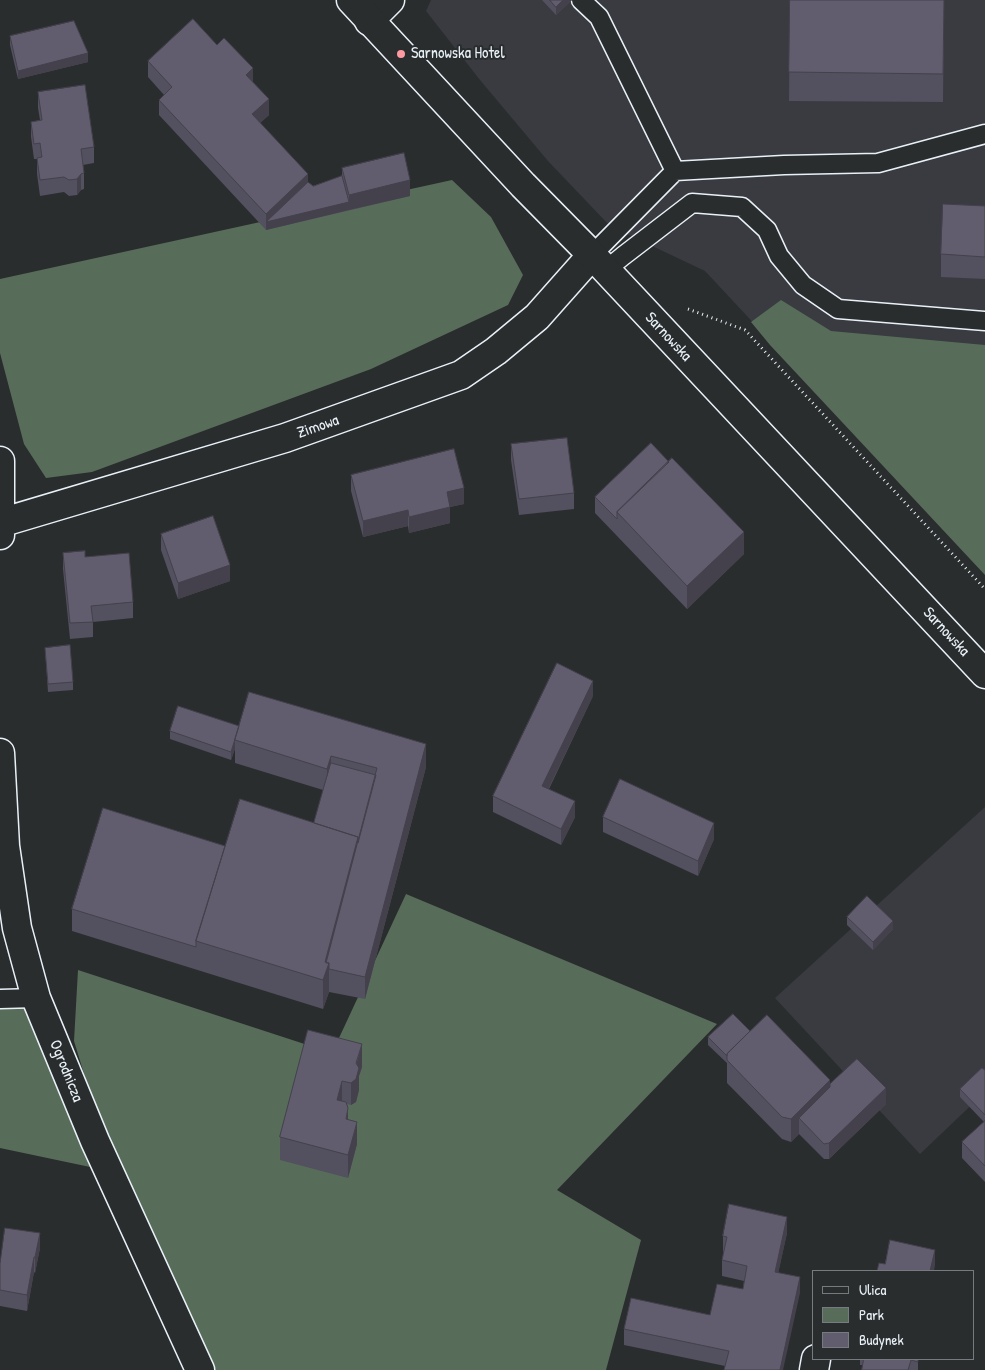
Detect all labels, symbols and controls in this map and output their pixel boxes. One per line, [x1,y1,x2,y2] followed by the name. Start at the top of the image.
[411,44,505,64] place label: Sarnowska Hotel
[395,48,407,60] marker: Sarnowska Hotel
[641,309,695,365] street label: Sarnowska
[295,411,341,443] street label: Zimowa
[919,604,973,660] street label: Sarnowska
[45,1037,87,1105] street label: Ogrodnicza
[812,1270,975,1360] legend
[859,1279,886,1300] text: Ulica
[859,1304,884,1325] text: Park
[859,1329,904,1350] text: Budynek

